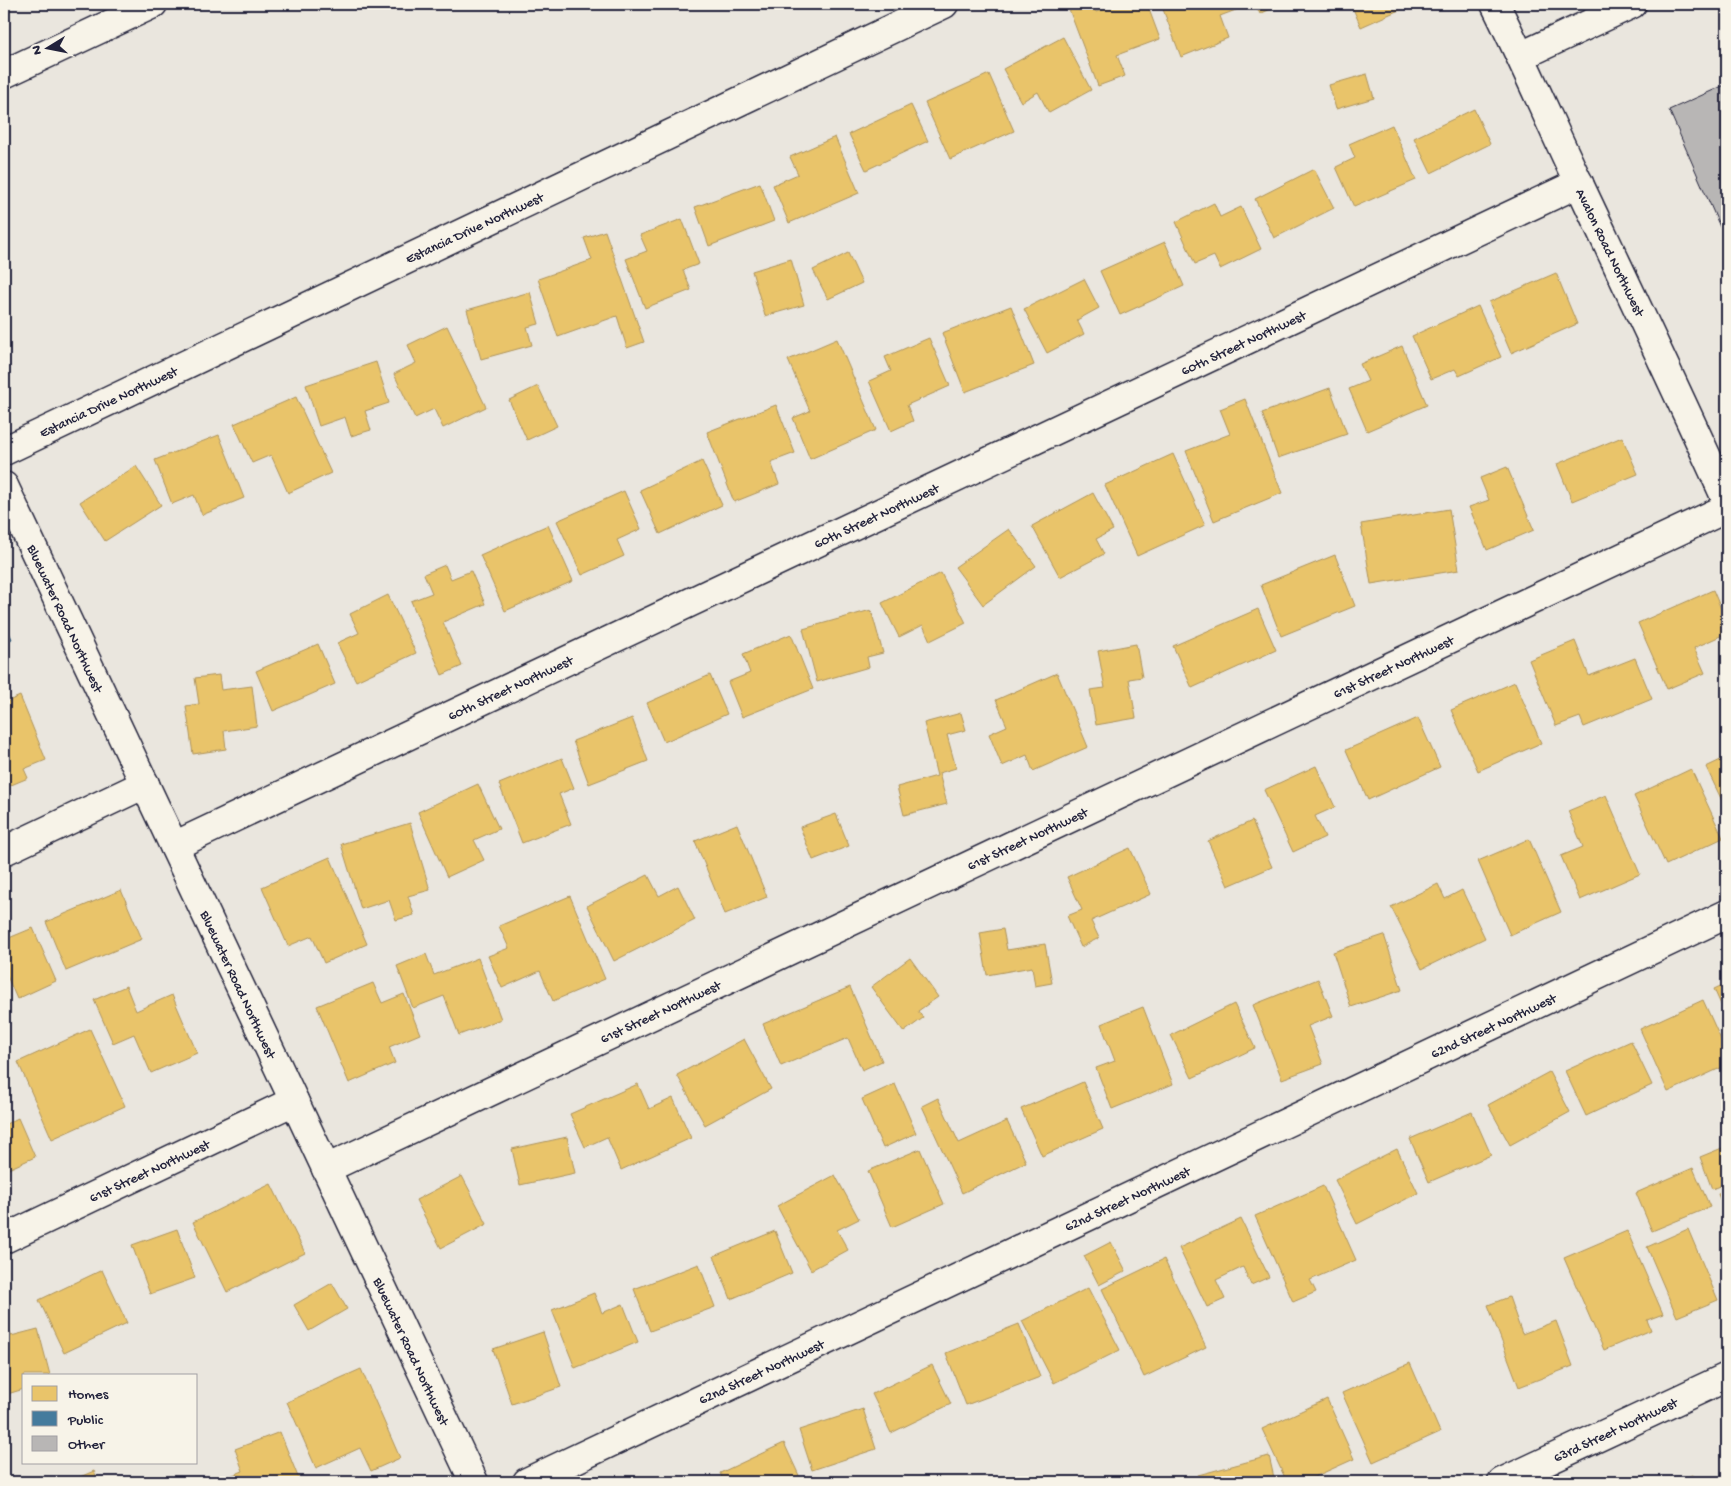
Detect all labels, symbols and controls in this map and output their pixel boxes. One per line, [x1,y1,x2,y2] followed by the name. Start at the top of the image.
[22,22,72,72] north arrow
[28,44,47,56] text: N
[1570,186,1648,321] street label: Avalon Road Northwest
[403,189,548,269] street label: Estancia Drive Northwest
[1179,307,1310,381] street label: 60th Street Northwest
[37,363,182,443] street label: Estancia Drive Northwest
[812,480,943,554] street label: 60th Street Northwest
[22,541,106,697] street label: Bluewater Road Northwest
[1331,632,1458,704] street label: 61st Street Northwest
[446,652,577,726] street label: 60th Street Northwest
[965,804,1092,876] street label: 61st Street Northwest
[195,907,279,1063] street label: Bluewater Road Northwest
[598,977,725,1049] street label: 61st Street Northwest
[1429,990,1561,1064] street label: 62nd Street Northwest
[87,1136,214,1208] street label: 61st Street Northwest
[1063,1163,1195,1237] street label: 62nd Street Northwest
[368,1274,452,1430] street label: Bluewater Road Northwest
[697,1336,829,1410] street label: 62nd Street Northwest
[22,1374,198,1464] legend
[68,1386,109,1404] text: Homes
[1551,1394,1682,1468] street label: 63rd Street Northwest
[67,1412,104,1430] text: Public
[68,1436,106,1454] text: Other

